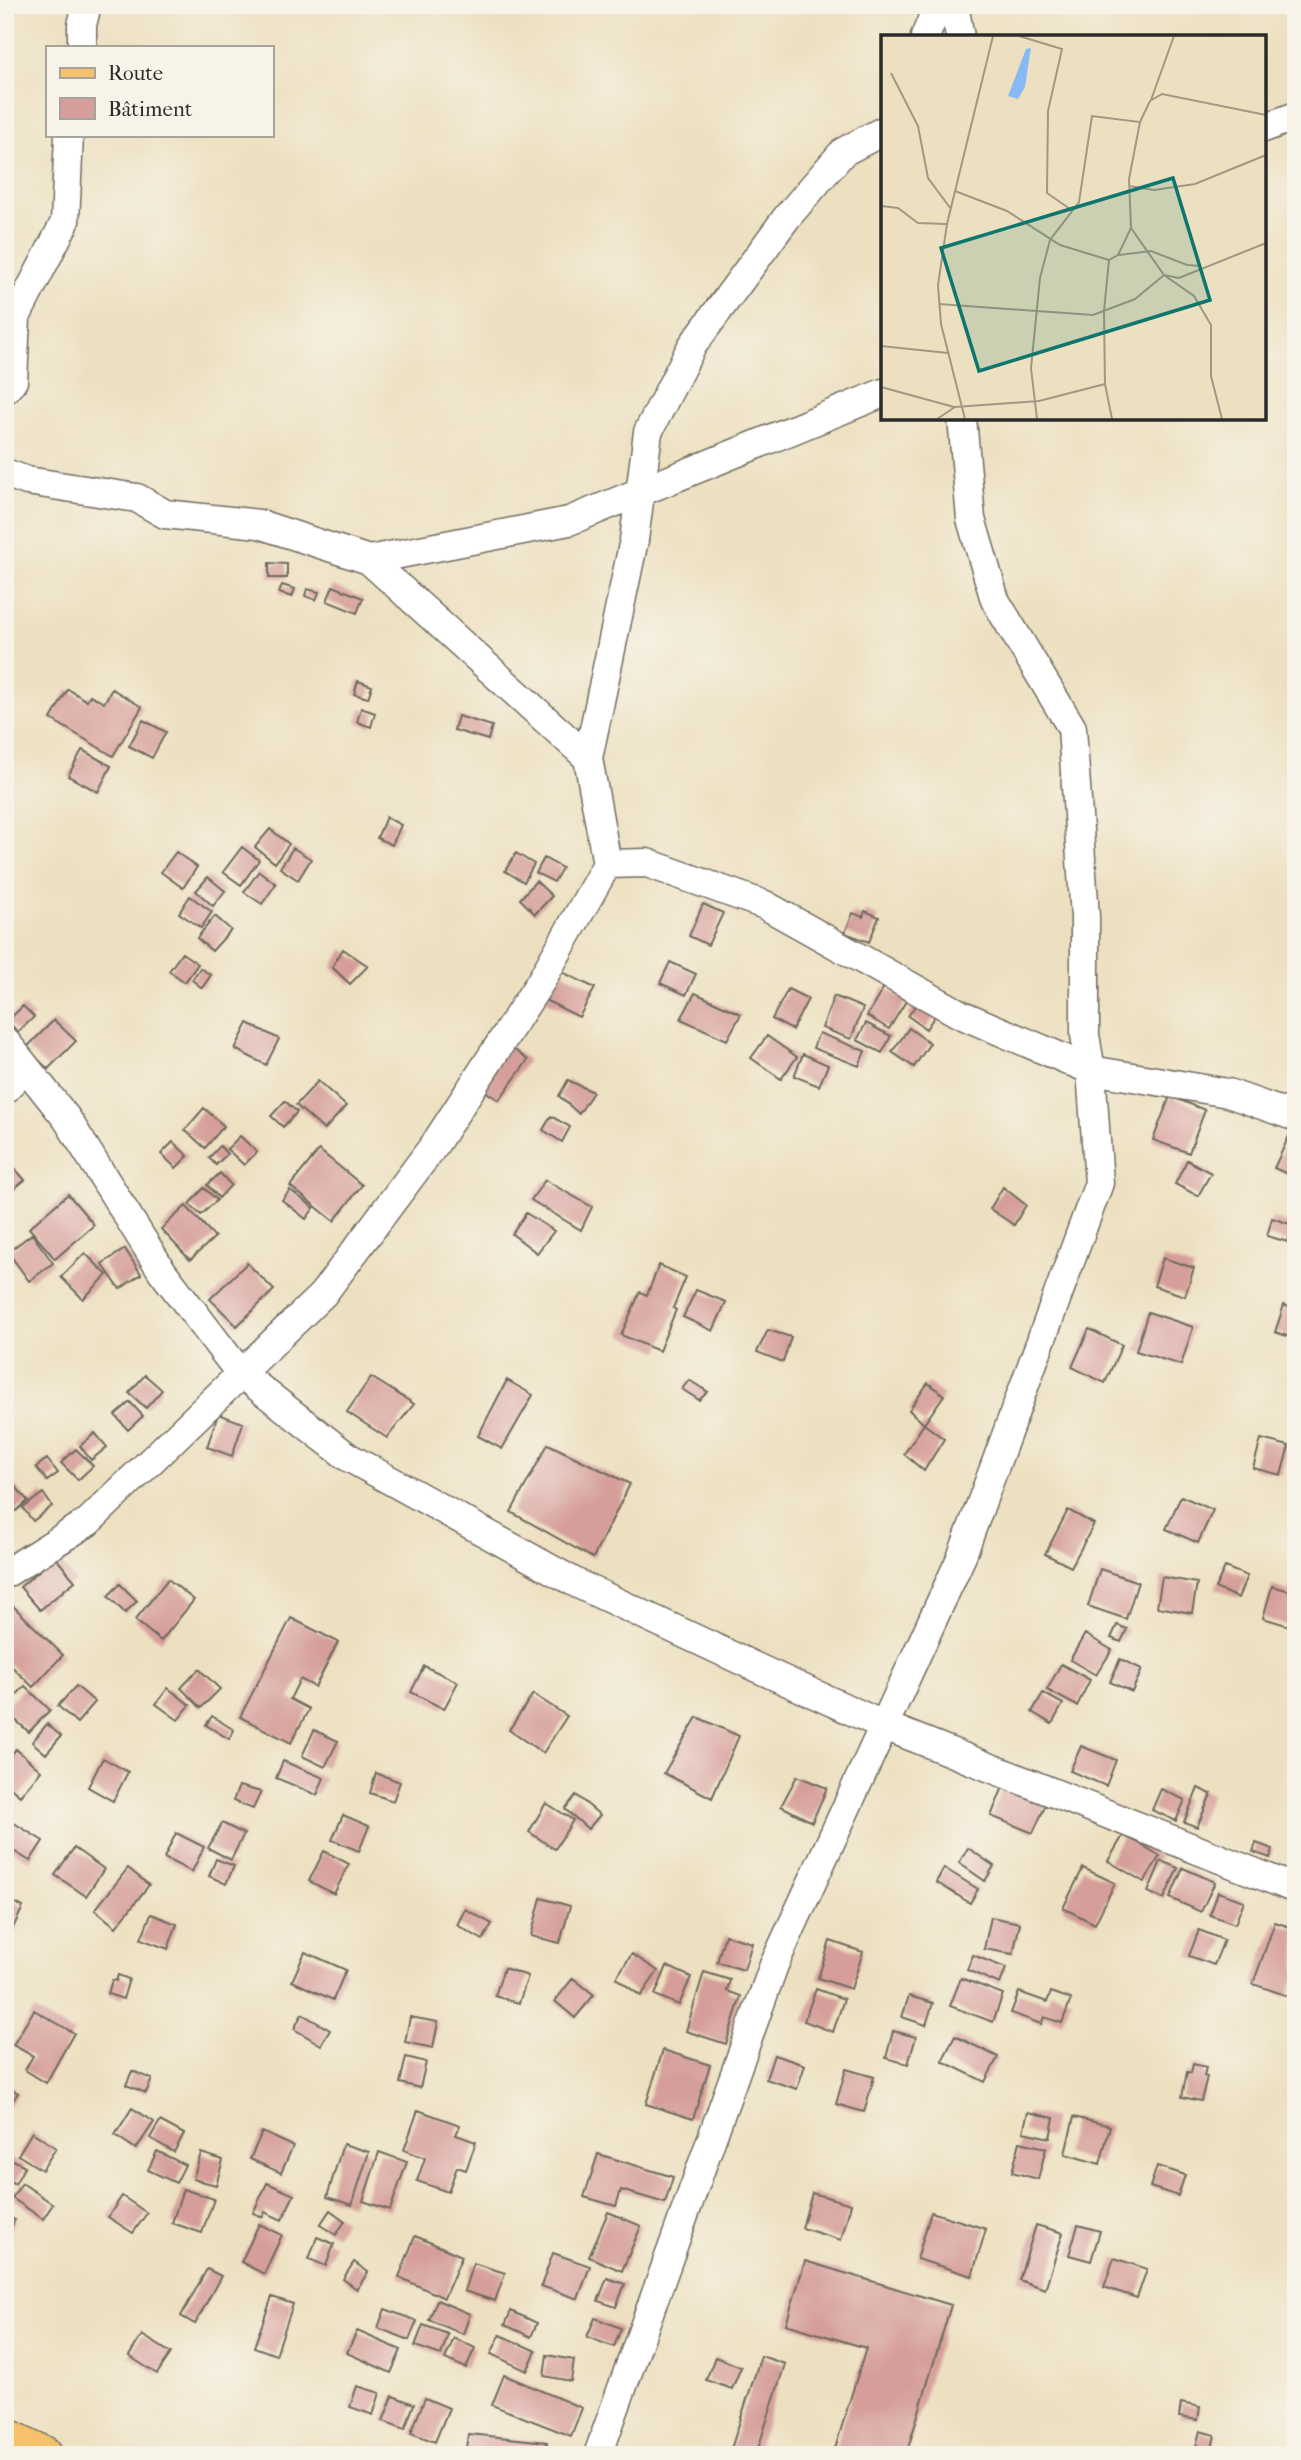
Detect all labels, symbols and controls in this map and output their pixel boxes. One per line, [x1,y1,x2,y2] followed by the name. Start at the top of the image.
[881,35,1266,420] inset map
[46,46,273,136] legend
[108,61,163,85] text: Route
[108,97,193,121] text: Bâtiment

